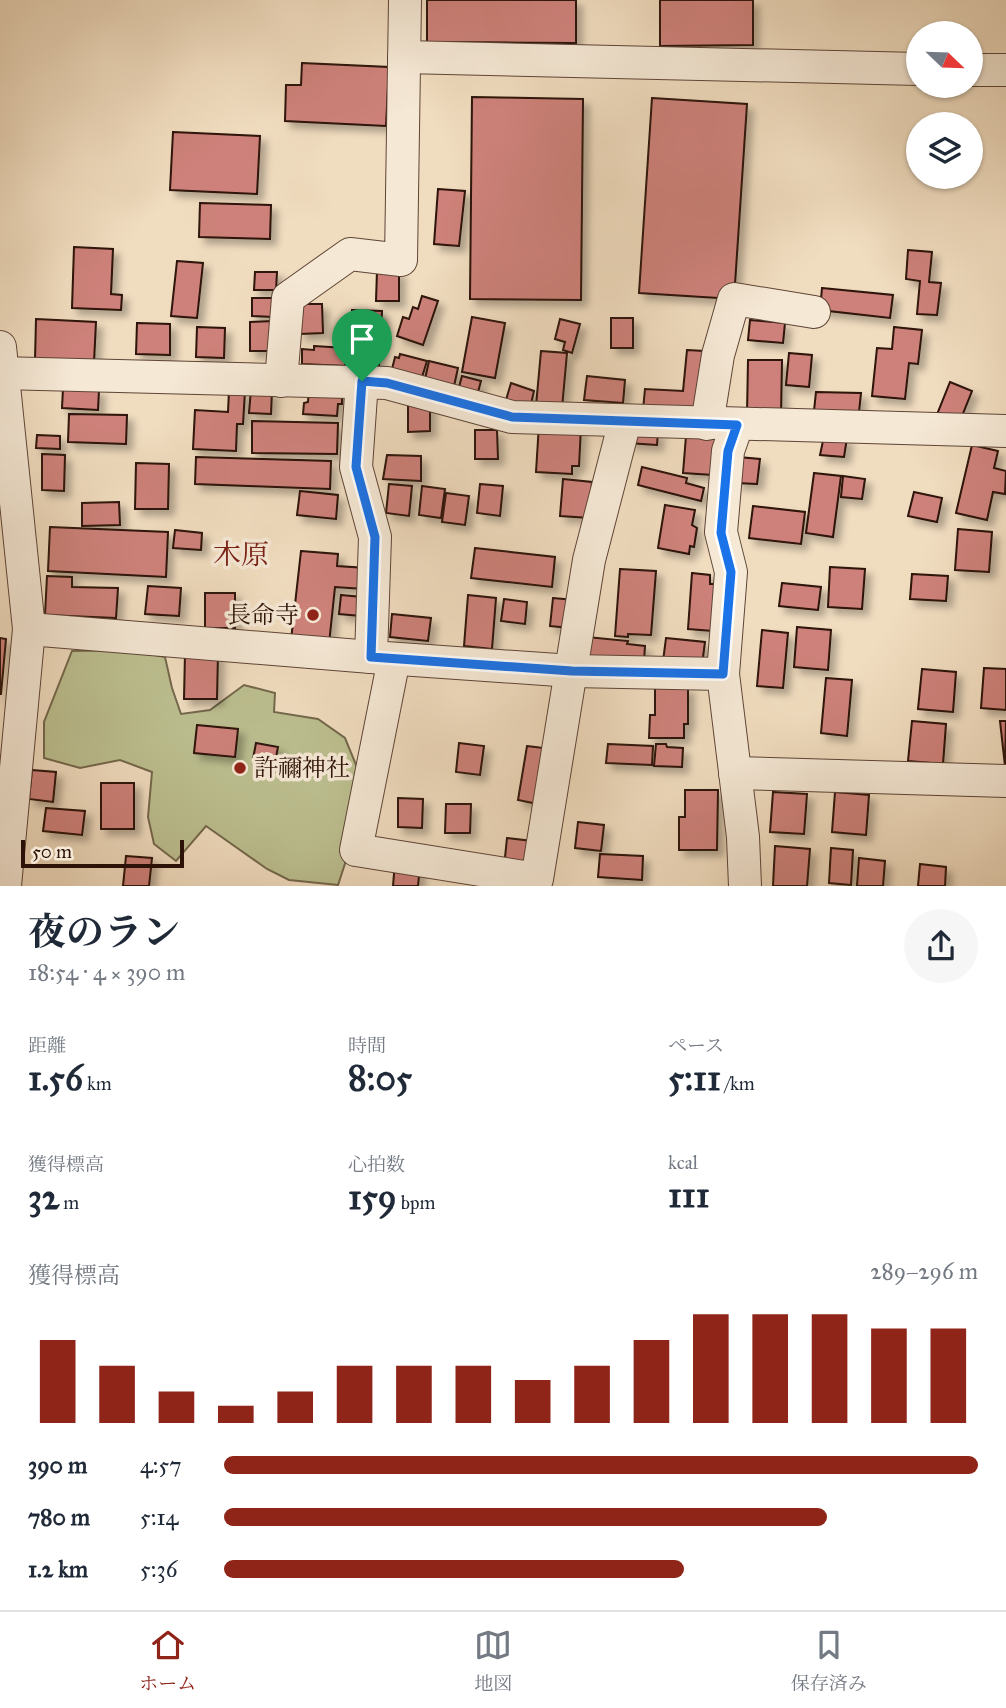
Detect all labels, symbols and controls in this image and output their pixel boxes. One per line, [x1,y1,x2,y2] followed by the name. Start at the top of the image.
[906,21,984,98] north arrow
[906,21,983,189] map controls
[906,112,983,189] button: layers
[332,309,392,381] pin
[343,320,381,358] icon: arrive
[213,537,269,572] district label: 木原
[227,600,299,630] place label: 長命寺
[305,607,321,623] marker: 長命寺
[254,753,350,783] place label: 許禰神社
[232,760,248,776] marker: 許禰神社
[21,836,184,868] scale bar
[32,840,72,863] text: 50 m
[28,909,180,955] text: 夜のラン
[904,909,978,983] button: share
[28,958,185,986] text: 18:54 · 4 × 390 m
[28,1034,66,1057] text: 距離
[348,1034,386,1057] text: 時間
[668,1034,724,1057] text: ペース
[28,1057,83,1100] text: 1.56
[348,1057,412,1100] text: 8:05
[668,1057,721,1100] text: 5:11
[83,1072,112,1095] text: km
[721,1072,755,1095] text: /km
[668,1151,698,1174] text: kcal
[28,1153,104,1176] text: 獲得標高
[348,1153,405,1176] text: 心拍数
[668,1174,709,1217] text: 111
[28,1176,59,1219] text: 32
[348,1176,397,1219] text: 159
[59,1191,79,1214] text: m
[397,1191,435,1214] text: bpm
[870,1257,978,1285] text: 289–296 m
[28,1261,120,1289] text: 獲得標高
[28,1451,87,1479] text: 390 m
[140,1451,182,1479] text: 4:57
[28,1503,90,1531] text: 780 m
[140,1503,178,1531] text: 5:14
[28,1555,88,1583] text: 1.2 km
[140,1555,177,1583] text: 5:36
[139,1626,196,1695] tab: ホーム
[474,1626,513,1695] tab: 地図
[791,1626,867,1695] tab: 保存済み

